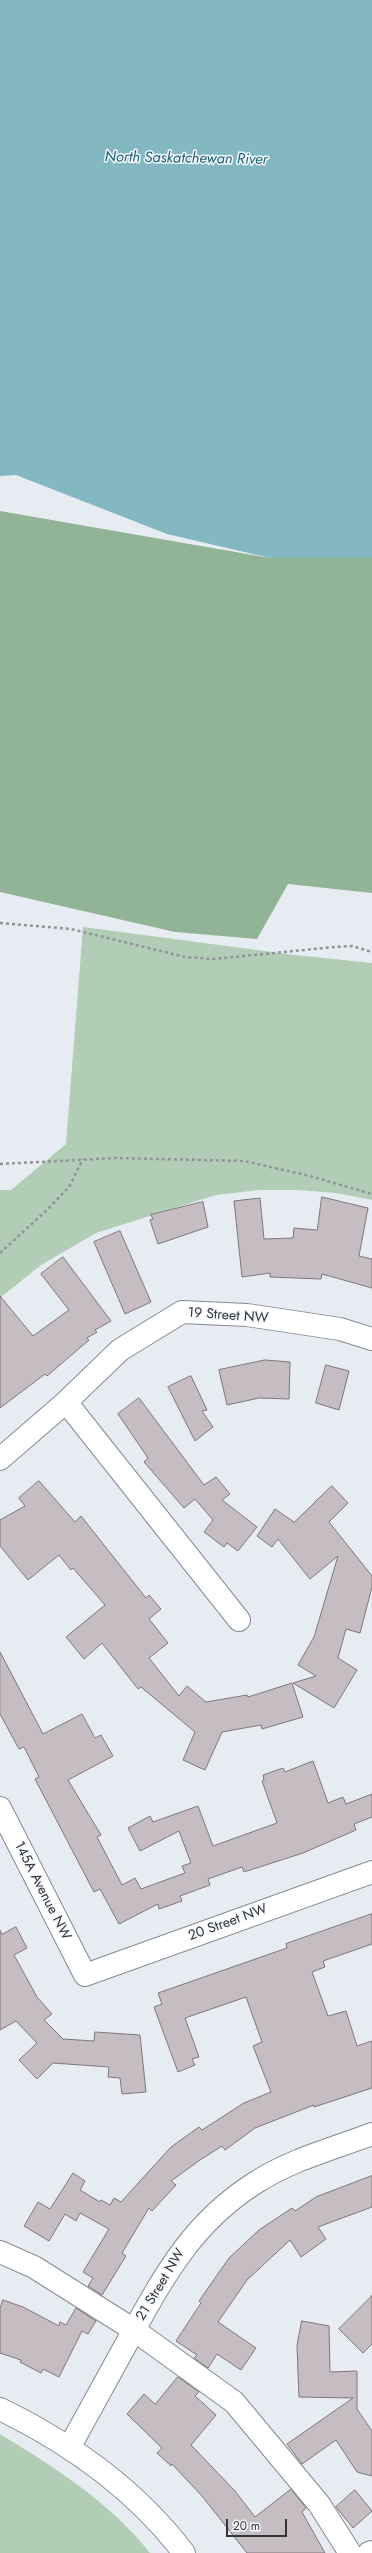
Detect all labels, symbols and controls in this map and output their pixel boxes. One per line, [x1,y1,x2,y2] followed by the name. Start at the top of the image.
[104,149,268,169] water label: North Saskatchewan River
[187,1305,269,1327] street label: 19 Street NW
[10,1839,74,1943] street label: 145A Avenue NW
[186,1901,270,1945] street label: 20 Street NW
[133,2246,189,2324] street label: 21 Street NW
[228,2511,289,2537] scale bar
[233,2517,260,2535] text: 20 m

